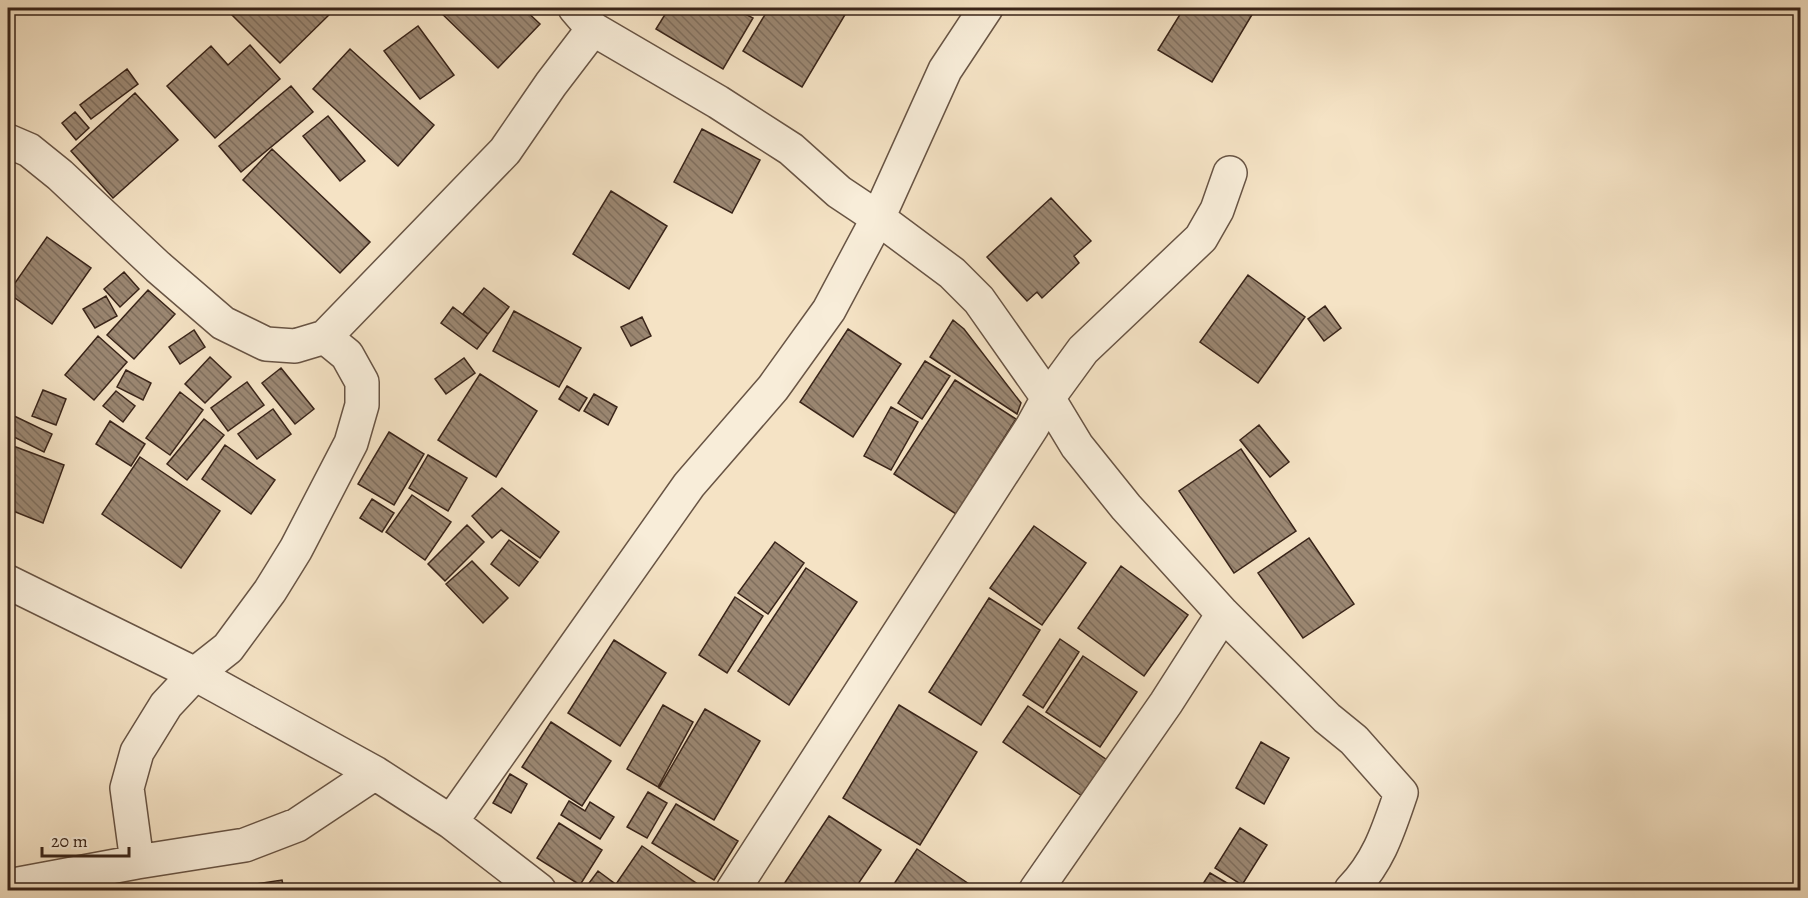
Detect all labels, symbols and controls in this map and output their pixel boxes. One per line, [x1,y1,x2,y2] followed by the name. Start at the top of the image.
[42,820,129,858] scale bar
[51,829,88,853] text: 20 m

